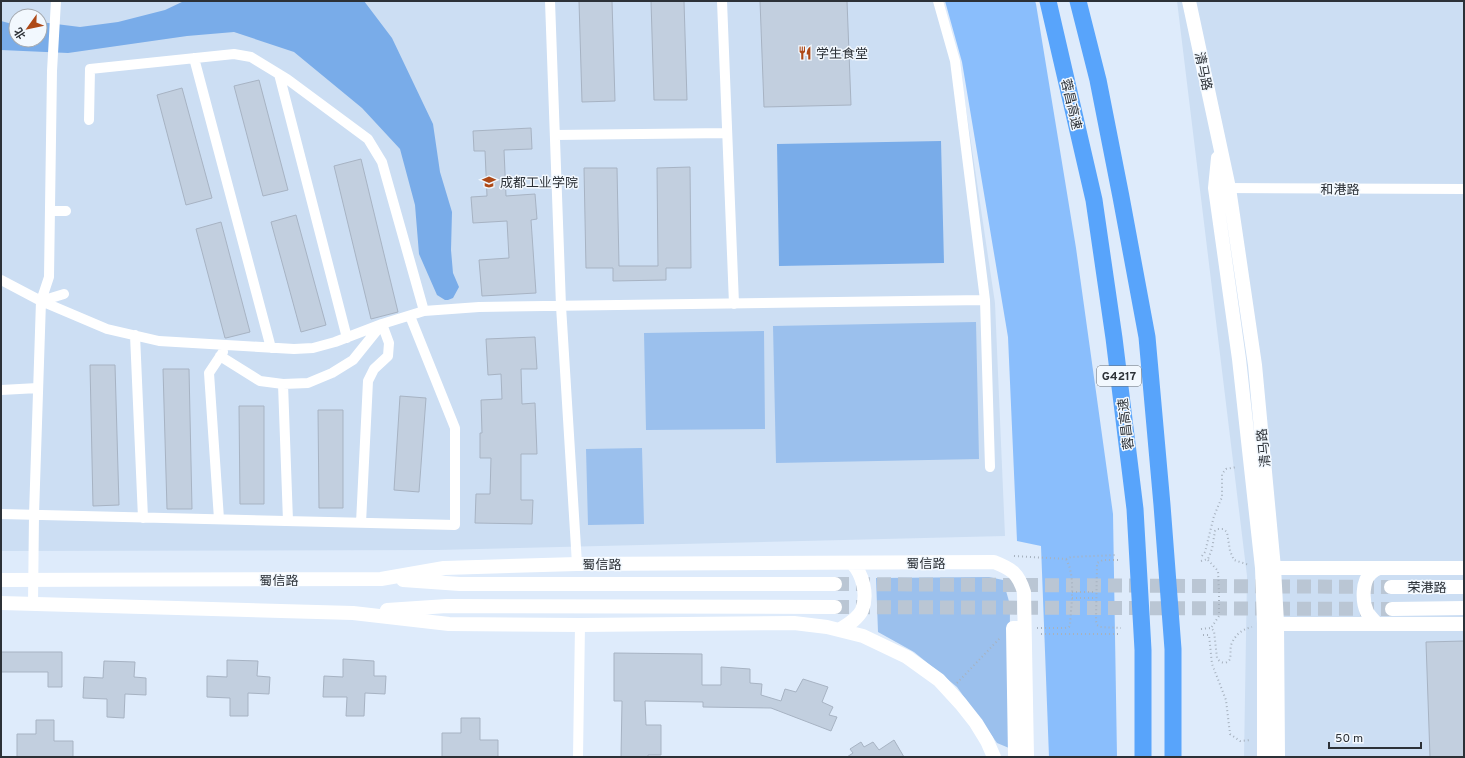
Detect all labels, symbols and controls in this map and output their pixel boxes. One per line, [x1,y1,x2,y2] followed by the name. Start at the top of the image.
[8,8,48,48] north arrow
[12,24,29,41] text: 北
[797,45,813,61] restaurant icon: 学生食堂
[816,46,868,63] place label: 学生食堂
[1190,51,1214,92] street label: 清马路
[1056,77,1084,132] street label: 蓉昌高速
[481,174,497,190] school or university icon: 成都工业学院
[500,175,578,192] place label: 成都工业学院
[1320,183,1360,199] street label: 和港路
[1097,366,1141,386] road number: G4217
[1116,397,1138,451] street label: 蓉昌高速
[1255,428,1275,468] street label: 清马路
[906,557,946,573] street label: 蜀信路
[582,558,622,574] street label: 蜀信路
[259,574,299,590] street label: 蜀信路
[1407,581,1447,597] street label: 荣港路
[1329,724,1421,750] scale bar
[1335,731,1363,747] text: 50 m

